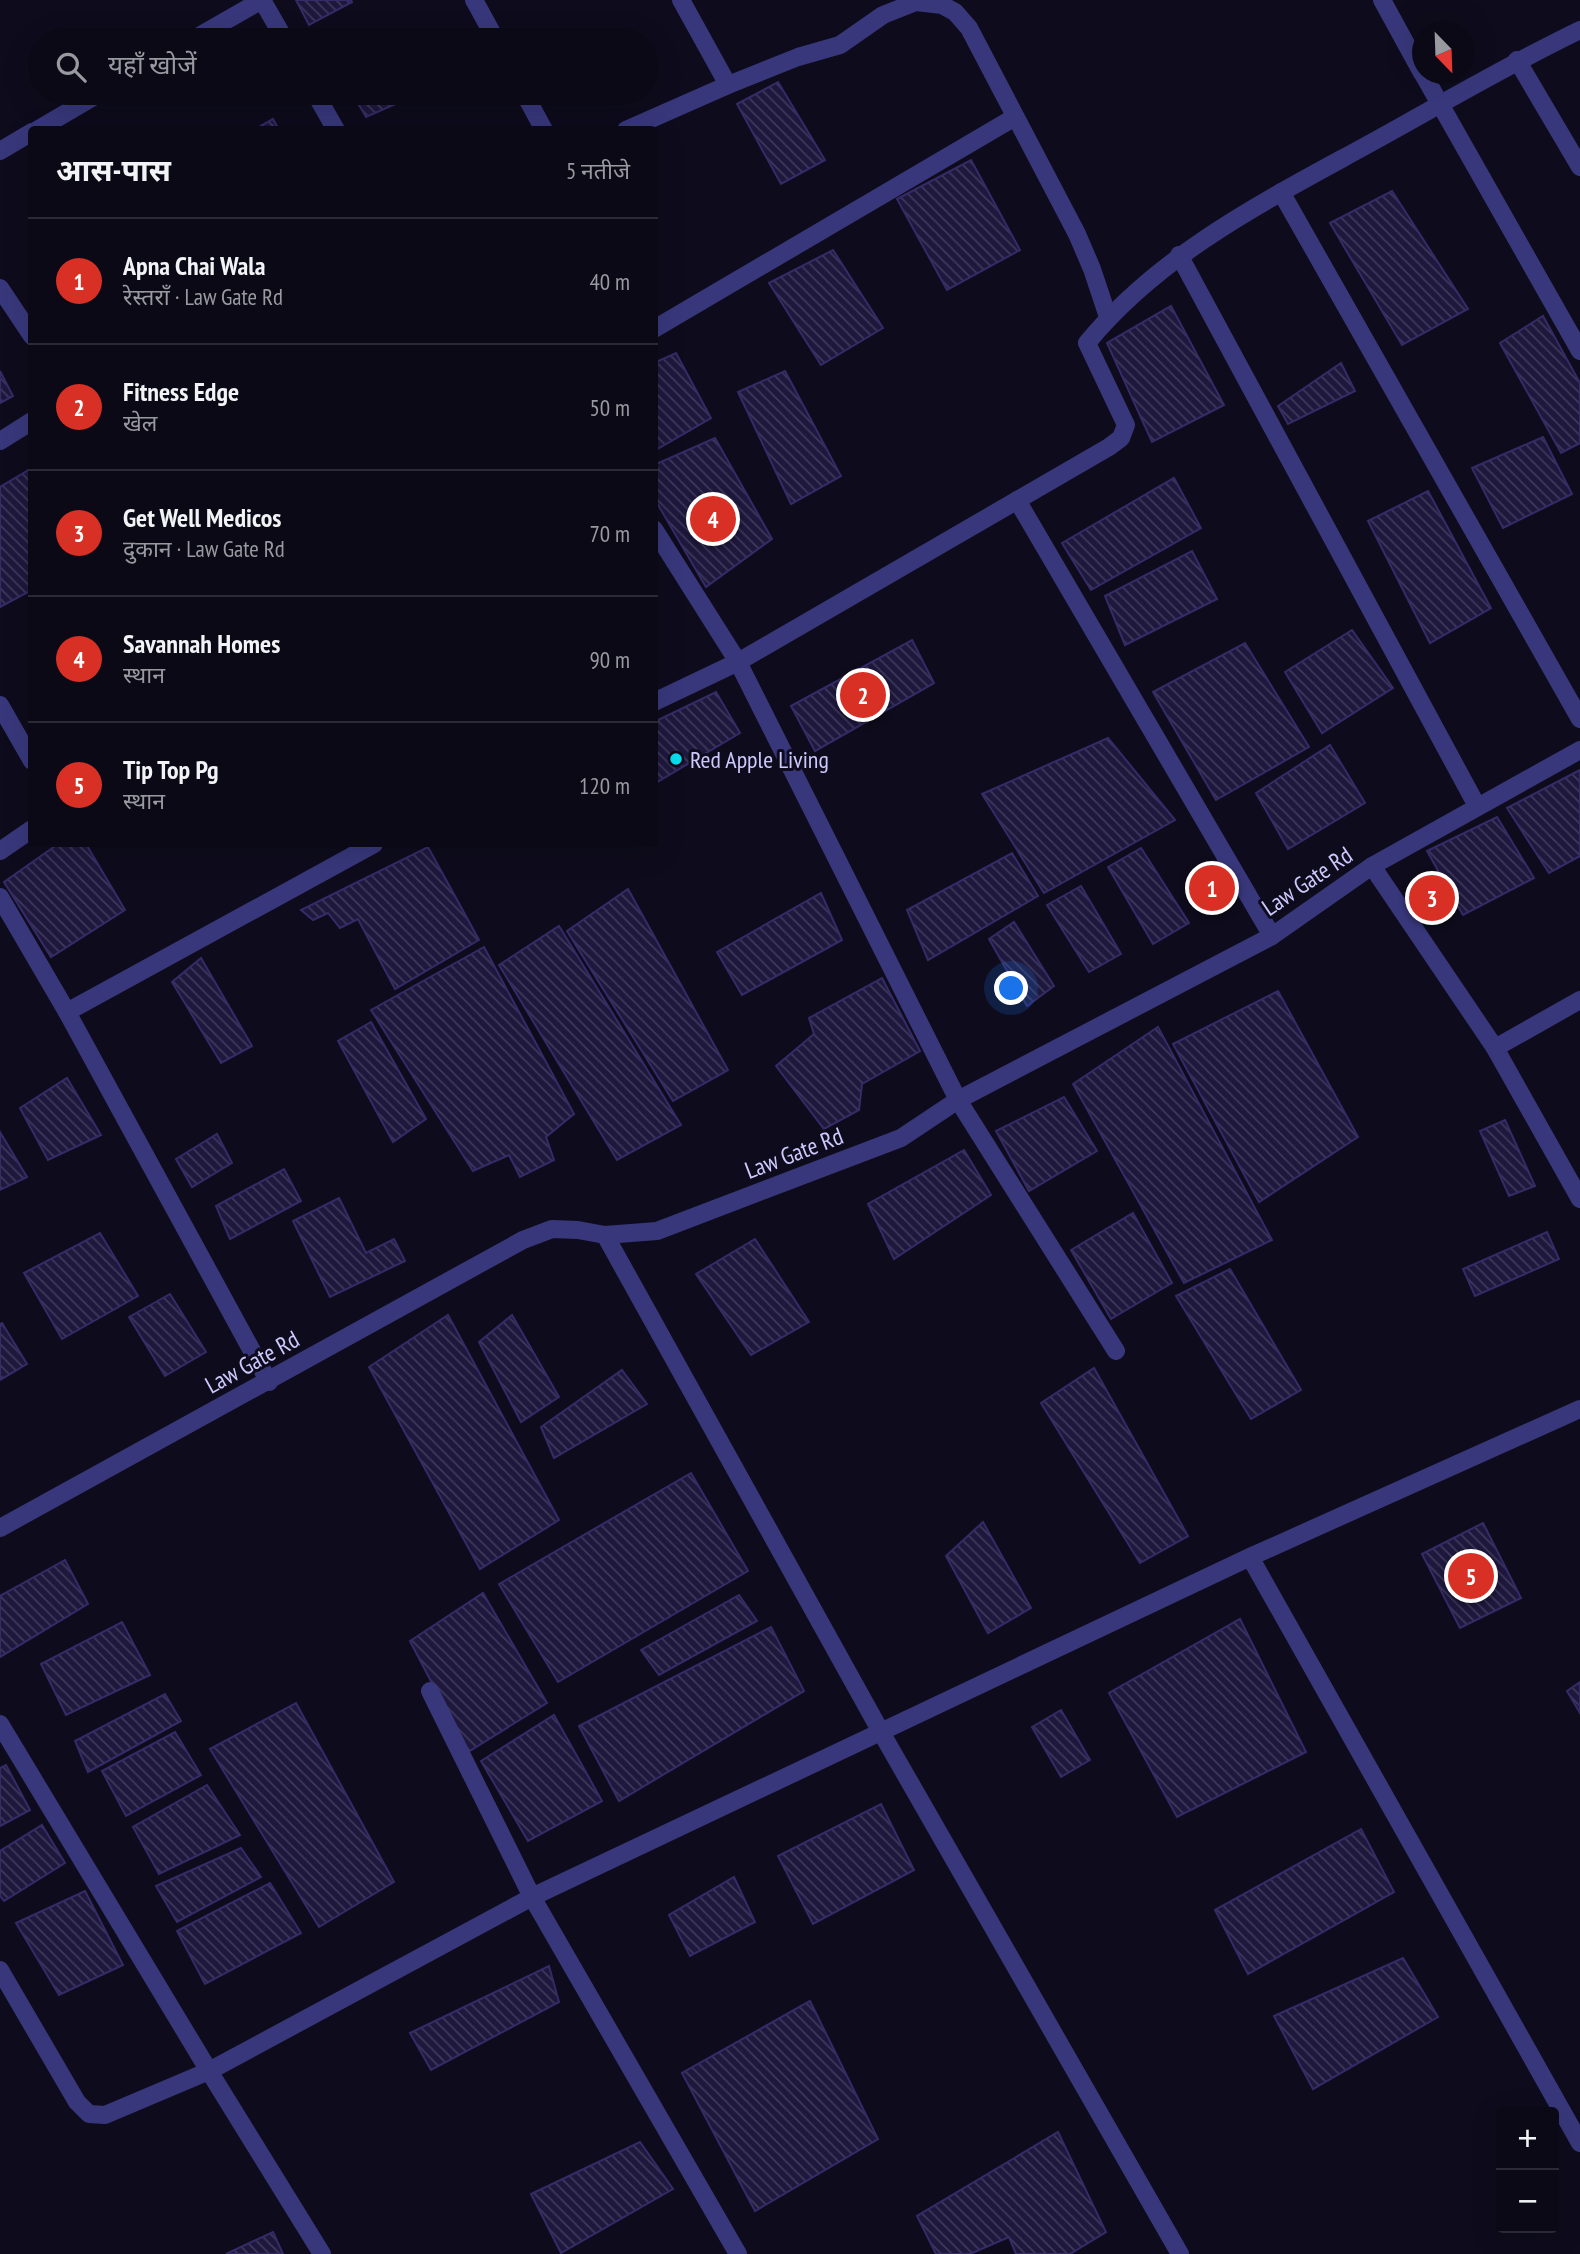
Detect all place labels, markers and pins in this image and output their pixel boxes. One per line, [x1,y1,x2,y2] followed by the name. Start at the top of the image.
[690,493,736,545] pin: 4
[840,669,886,721] pin: 2
[690,744,829,775] place label: Red Apple Living
[668,751,684,767] marker: Red Apple Living
[1189,862,1235,914] pin: 1
[1409,872,1455,924] pin: 3
[1448,1550,1494,1602] pin: 5

